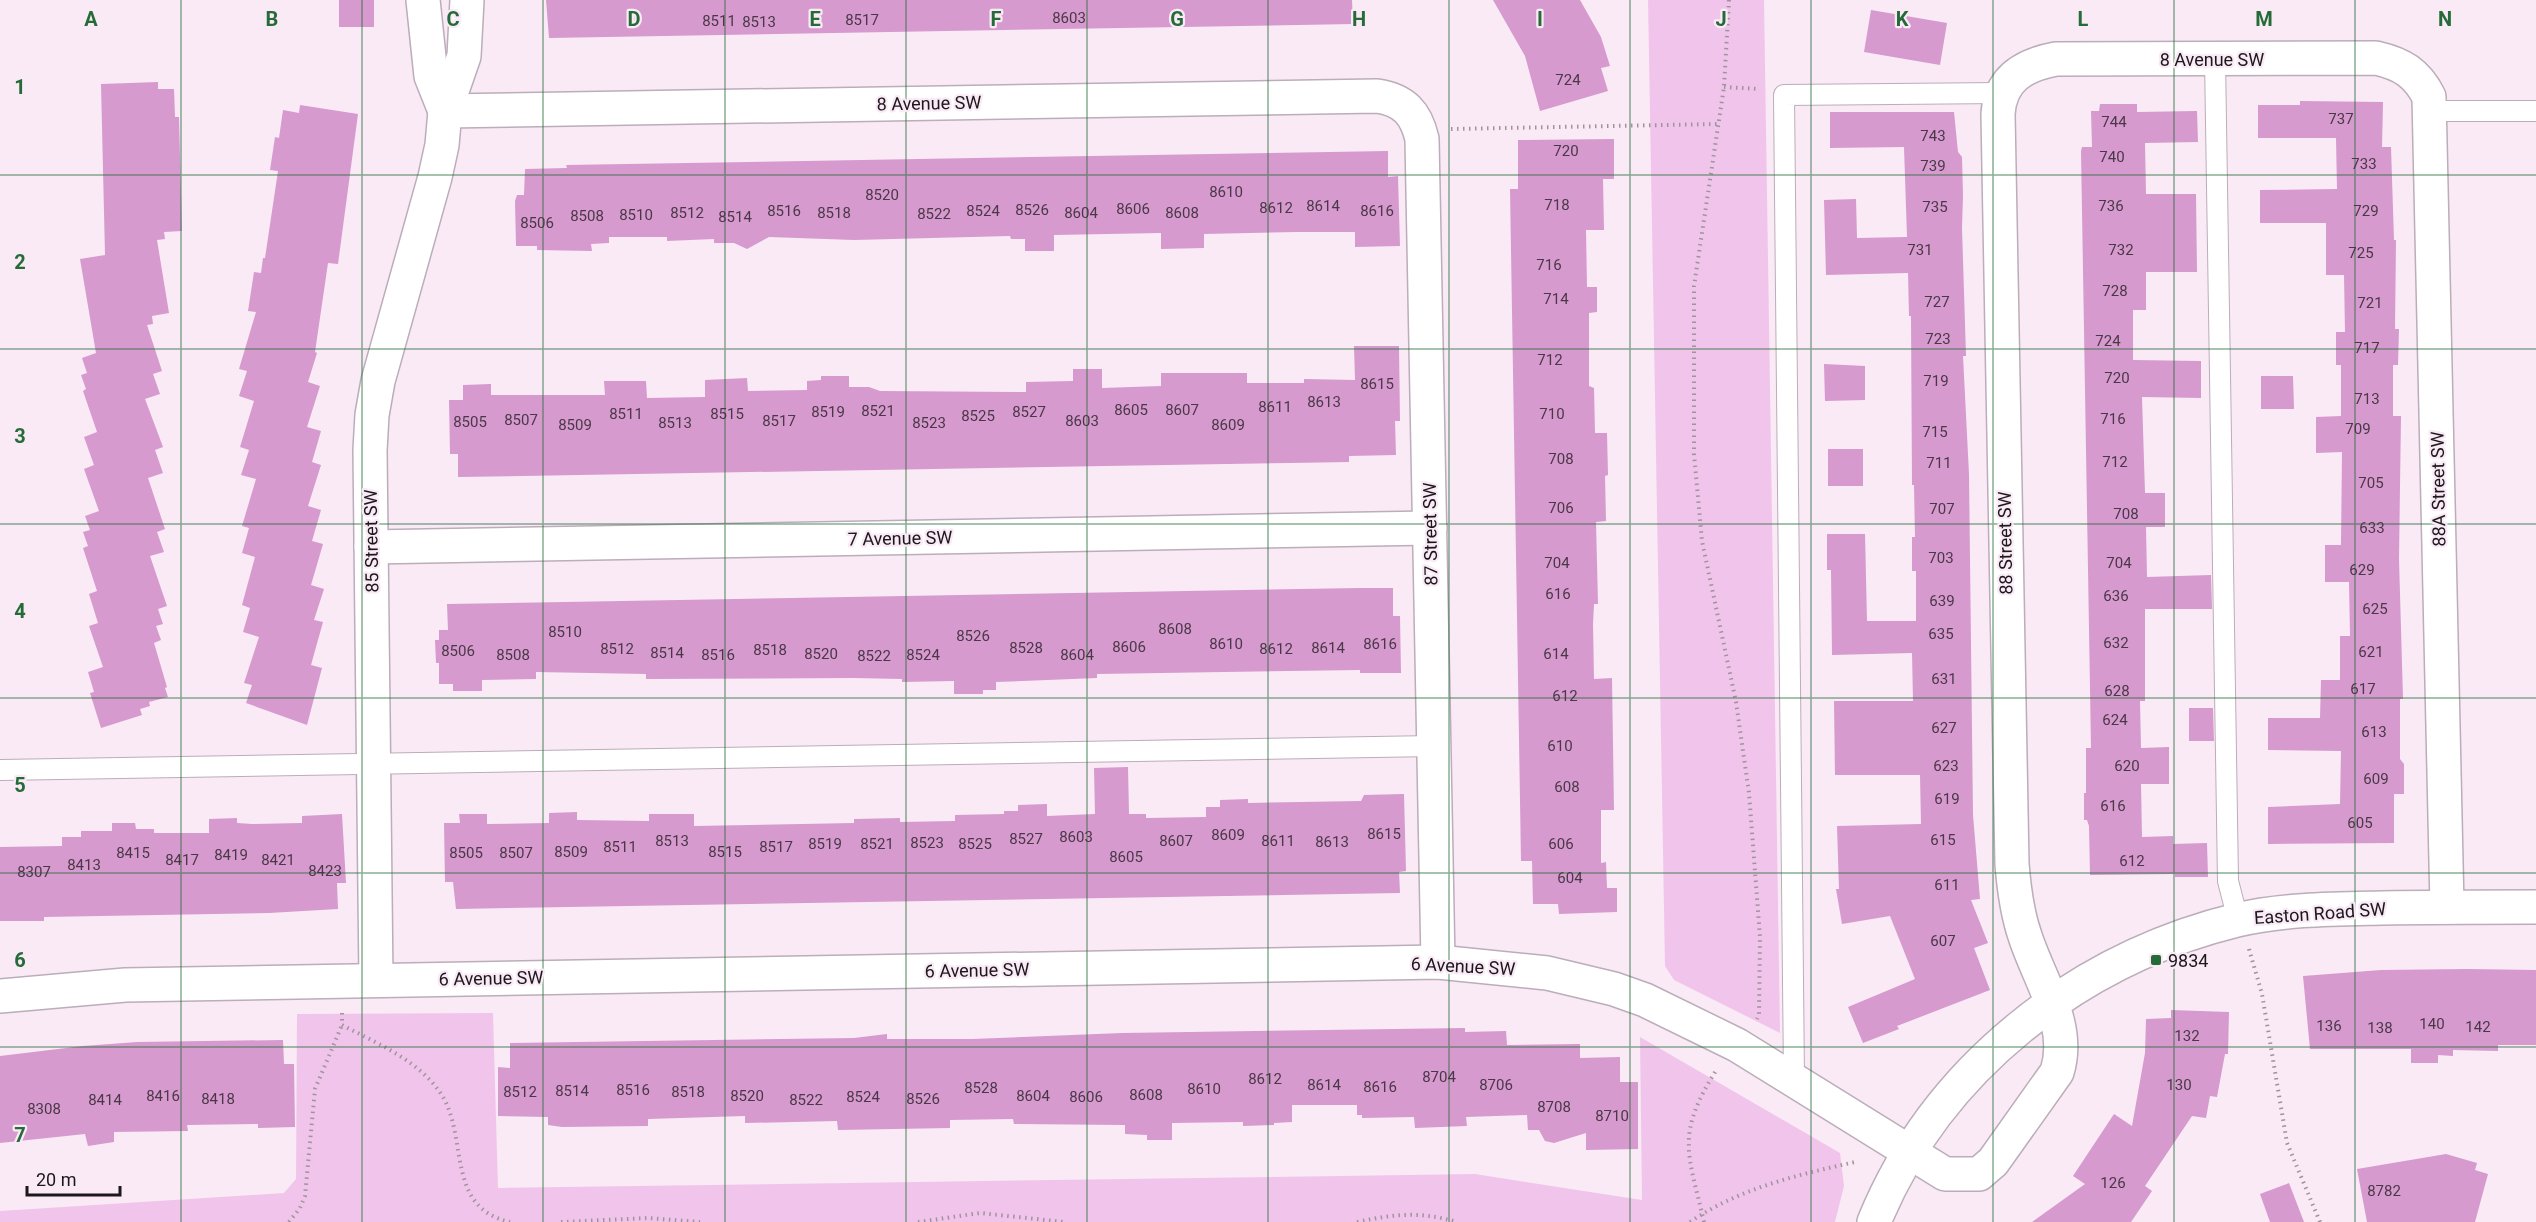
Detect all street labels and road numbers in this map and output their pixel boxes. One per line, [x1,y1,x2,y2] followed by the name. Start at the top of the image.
[2160,49,2264,70] street label: 8 Avenue SW
[877,92,981,114] street label: 8 Avenue SW
[2426,431,2450,547] street label: 88A Street SW
[1419,482,1441,586] street label: 87 Street SW
[360,489,382,593] street label: 85 Street SW
[1994,491,2016,595] street label: 88 Street SW
[848,527,952,549] street label: 7 Avenue SW
[2253,898,2387,928] street label: Easton Road SW
[1410,953,1516,979] street label: 6 Avenue SW
[925,959,1029,981] street label: 6 Avenue SW
[439,967,543,989] street label: 6 Avenue SW

